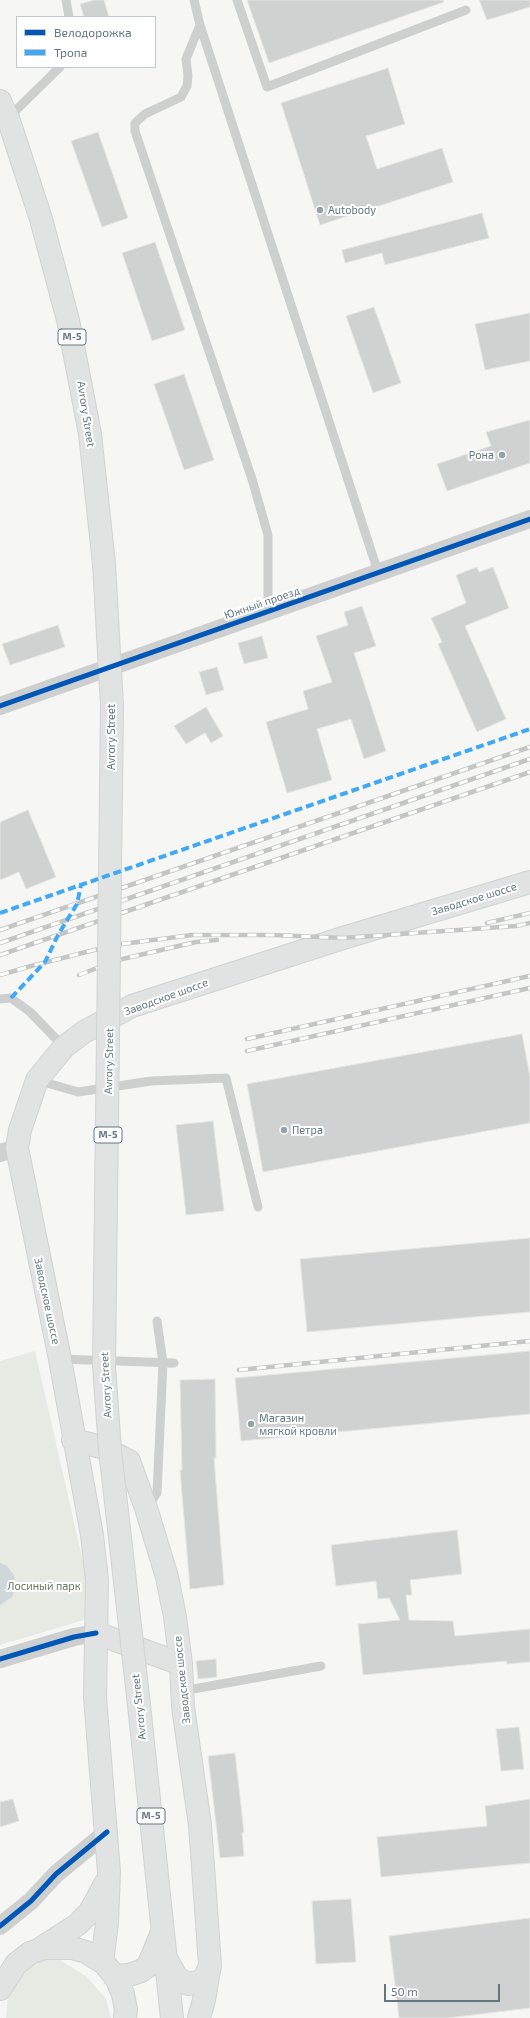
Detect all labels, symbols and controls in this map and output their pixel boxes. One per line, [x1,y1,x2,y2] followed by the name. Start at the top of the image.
[16,16,156,68] legend
[54,25,132,39] text: Велодорожка
[54,45,87,59] text: Тропа
[328,203,376,217] place label: Autobody
[315,205,325,215] marker: Autobody
[58,329,86,345] road number: М-5
[74,380,98,448] street label: Avrory Street
[469,448,494,462] place label: Рона
[497,450,507,460] marker: Рона
[223,584,301,622] street label: Южный проезд
[104,704,118,770] street label: Avrory Street
[430,880,518,918] street label: Заводское шоссе
[122,976,210,1018] street label: Заводское шоссе
[102,1028,116,1094] street label: Avrory Street
[292,1123,323,1137] place label: Петра
[279,1125,289,1135] marker: Петра
[94,1127,122,1143] road number: М-5
[31,1256,63,1346] street label: Заводское шоссе
[98,1352,114,1418] street label: Avrory Street
[259,1411,337,1437] place label: Магазин мягкой кровли
[246,1419,256,1429] marker: Магазин мягкой кровли
[7,1579,81,1593] park label: Лосиный парк
[171,1635,193,1725] street label: Заводское шоссе
[129,1673,149,1741] street label: Avrory Street
[137,1808,165,1824] road number: М-5
[386,1976,502,2002] scale bar
[391,1984,418,1998] text: 50 m

